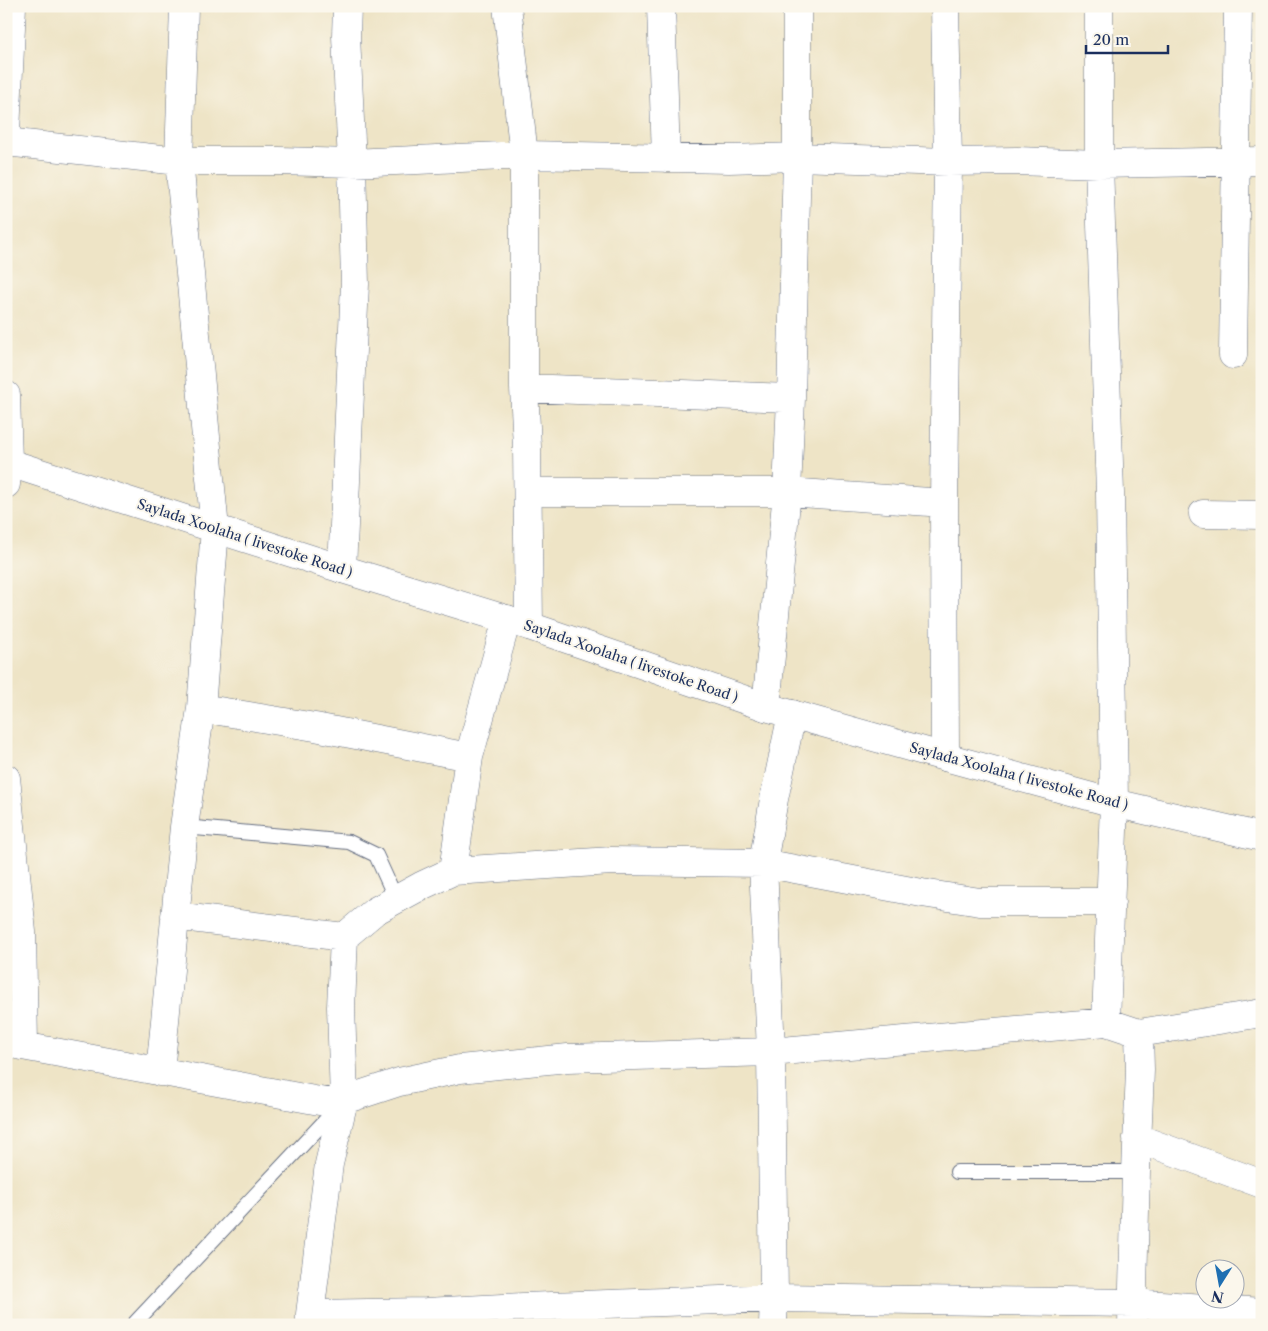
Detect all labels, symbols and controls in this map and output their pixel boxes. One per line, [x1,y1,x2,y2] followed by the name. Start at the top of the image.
[1086,22,1168,54] scale bar
[1093,30,1129,49] text: 20 m
[135,495,355,581] street label: Saylada Xoolaha ( livestoke Road )
[522,616,740,706] street label: Saylada Xoolaha ( livestoke Road )
[908,738,1130,814] street label: Saylada Xoolaha ( livestoke Road )
[1196,1258,1246,1308] north arrow
[1210,1287,1225,1307] text: N

